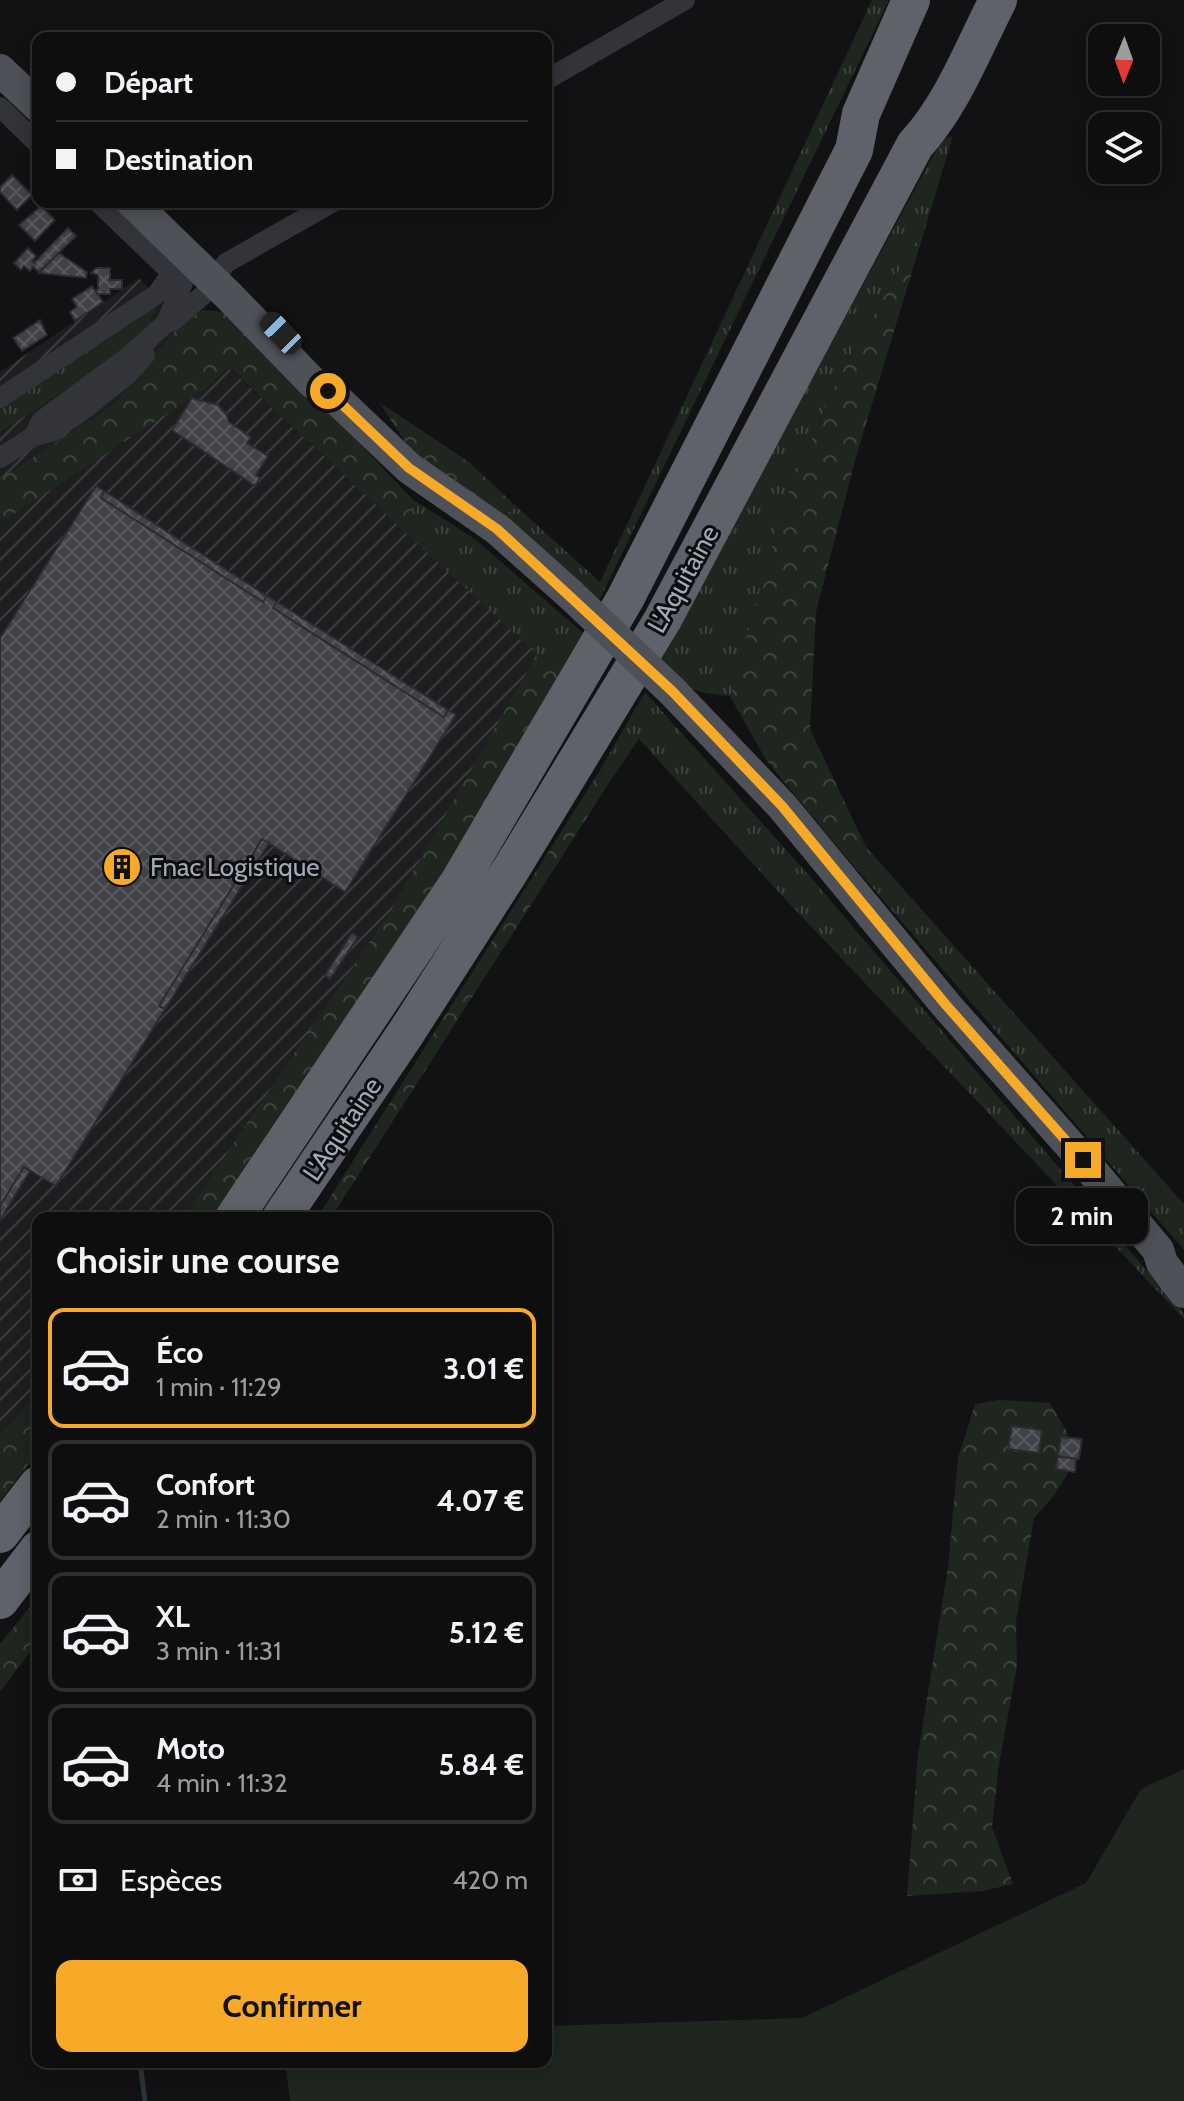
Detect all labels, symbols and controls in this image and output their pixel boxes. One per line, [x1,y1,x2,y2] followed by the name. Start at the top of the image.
[1088,24,1160,96] north arrow
[1088,24,1160,184] map controls
[104,64,193,101] text: Départ
[1088,112,1160,184] button: layers
[104,141,254,178] text: Destination
[256,307,306,359] car
[310,373,346,409] route start
[640,520,726,638] street label: L'Aquitaine
[101,846,143,888] building icon: Fnac Logistique
[150,851,320,883] place label: Fnac Logistique
[296,1071,388,1187] street label: L'Aquitaine
[1065,1142,1101,1178] route end
[1017,1188,1149,1244] callout: 2 min
[1051,1200,1113,1232] text: 2 min
[56,1238,339,1282] text: Choisir une course
[60,1332,132,1404] icon: car
[156,1334,203,1371] text: Éco
[443,1350,524,1387] text: 3.01 €
[156,1371,282,1403] text: 1 min · 11:29
[60,1464,132,1536] icon: car
[156,1466,255,1503] text: Confort
[437,1482,524,1519] text: 4.07 €
[156,1503,291,1535] text: 2 min · 11:30
[60,1596,132,1668] icon: car
[156,1598,190,1635] text: XL
[449,1614,524,1651] text: 5.12 €
[156,1635,282,1667] text: 3 min · 11:31
[60,1728,132,1800] icon: car
[156,1730,225,1767] text: Moto
[438,1746,524,1783] text: 5.84 €
[156,1767,288,1799] text: 4 min · 11:32
[56,1858,100,1902] icon: cash
[120,1862,222,1899] text: Espèces
[453,1864,528,1896] text: 420 m
[56,1960,528,2052] button: Confirmer

